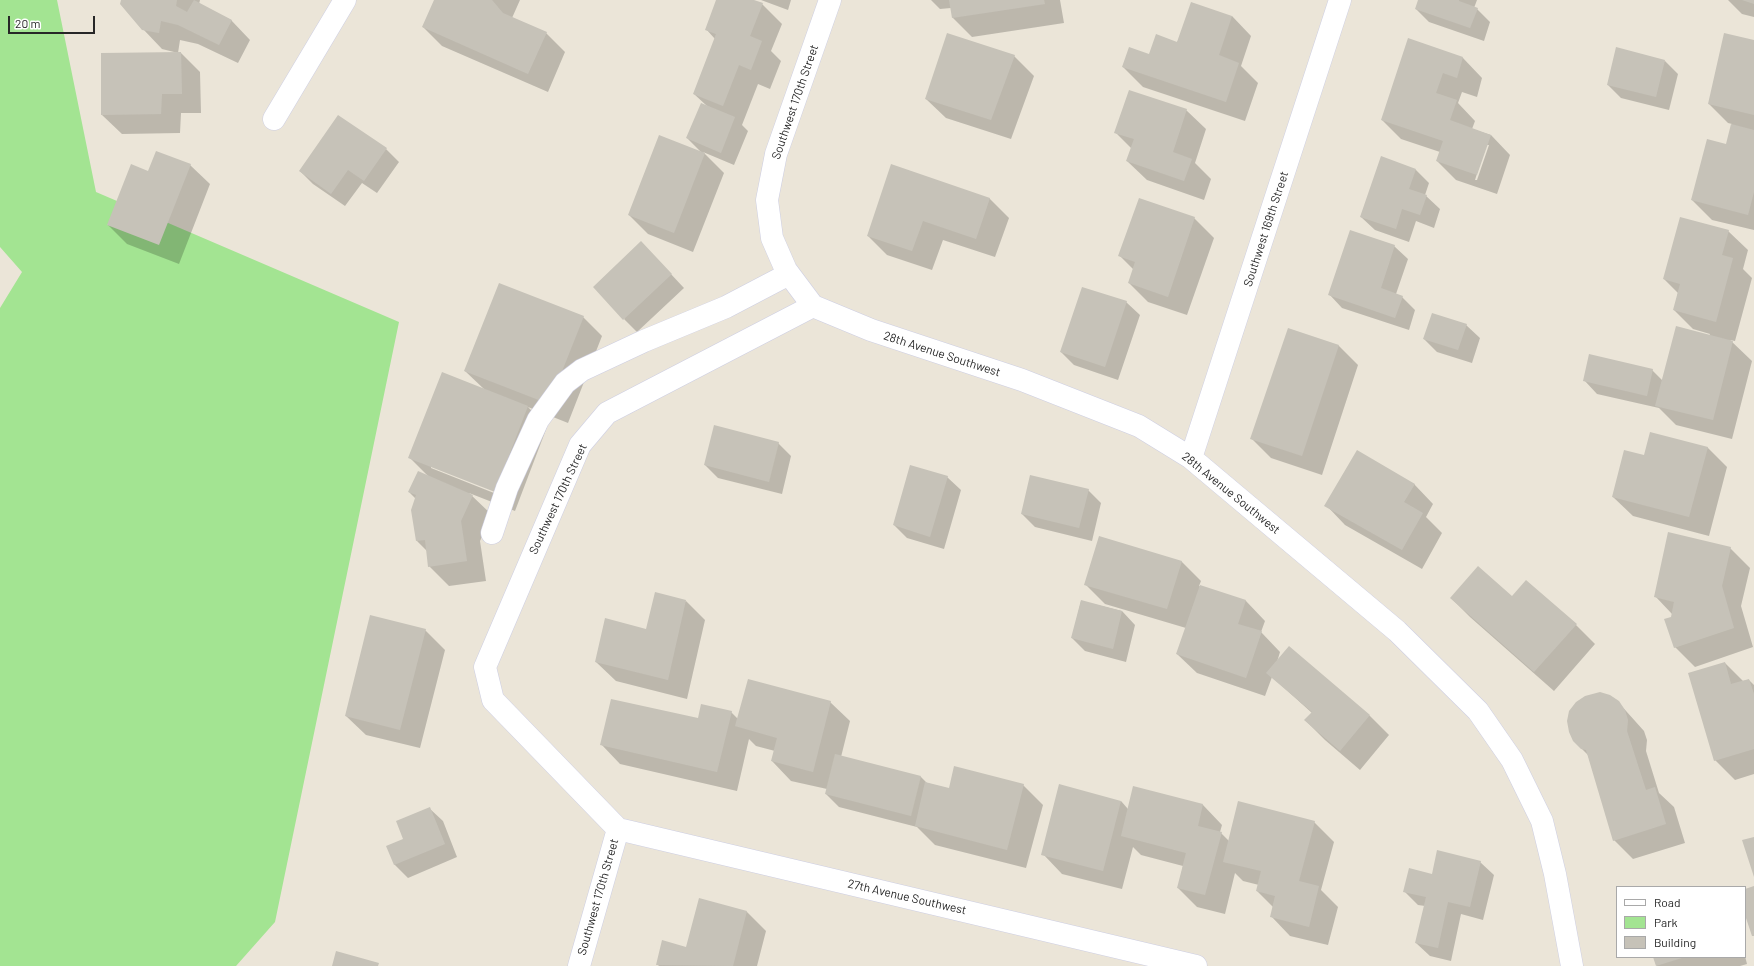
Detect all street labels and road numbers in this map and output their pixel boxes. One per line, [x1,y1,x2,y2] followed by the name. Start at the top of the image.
[769,43,821,161] street label: Southwest 170th Street
[1241,169,1291,289] street label: Southwest 169th Street
[882,328,1002,380] street label: 28th Avenue Southwest
[526,441,590,557] street label: Southwest 170th Street
[1179,449,1283,537] street label: 28th Avenue Southwest
[574,837,622,957] street label: Southwest 170th Street
[846,876,968,918] street label: 27th Avenue Southwest

